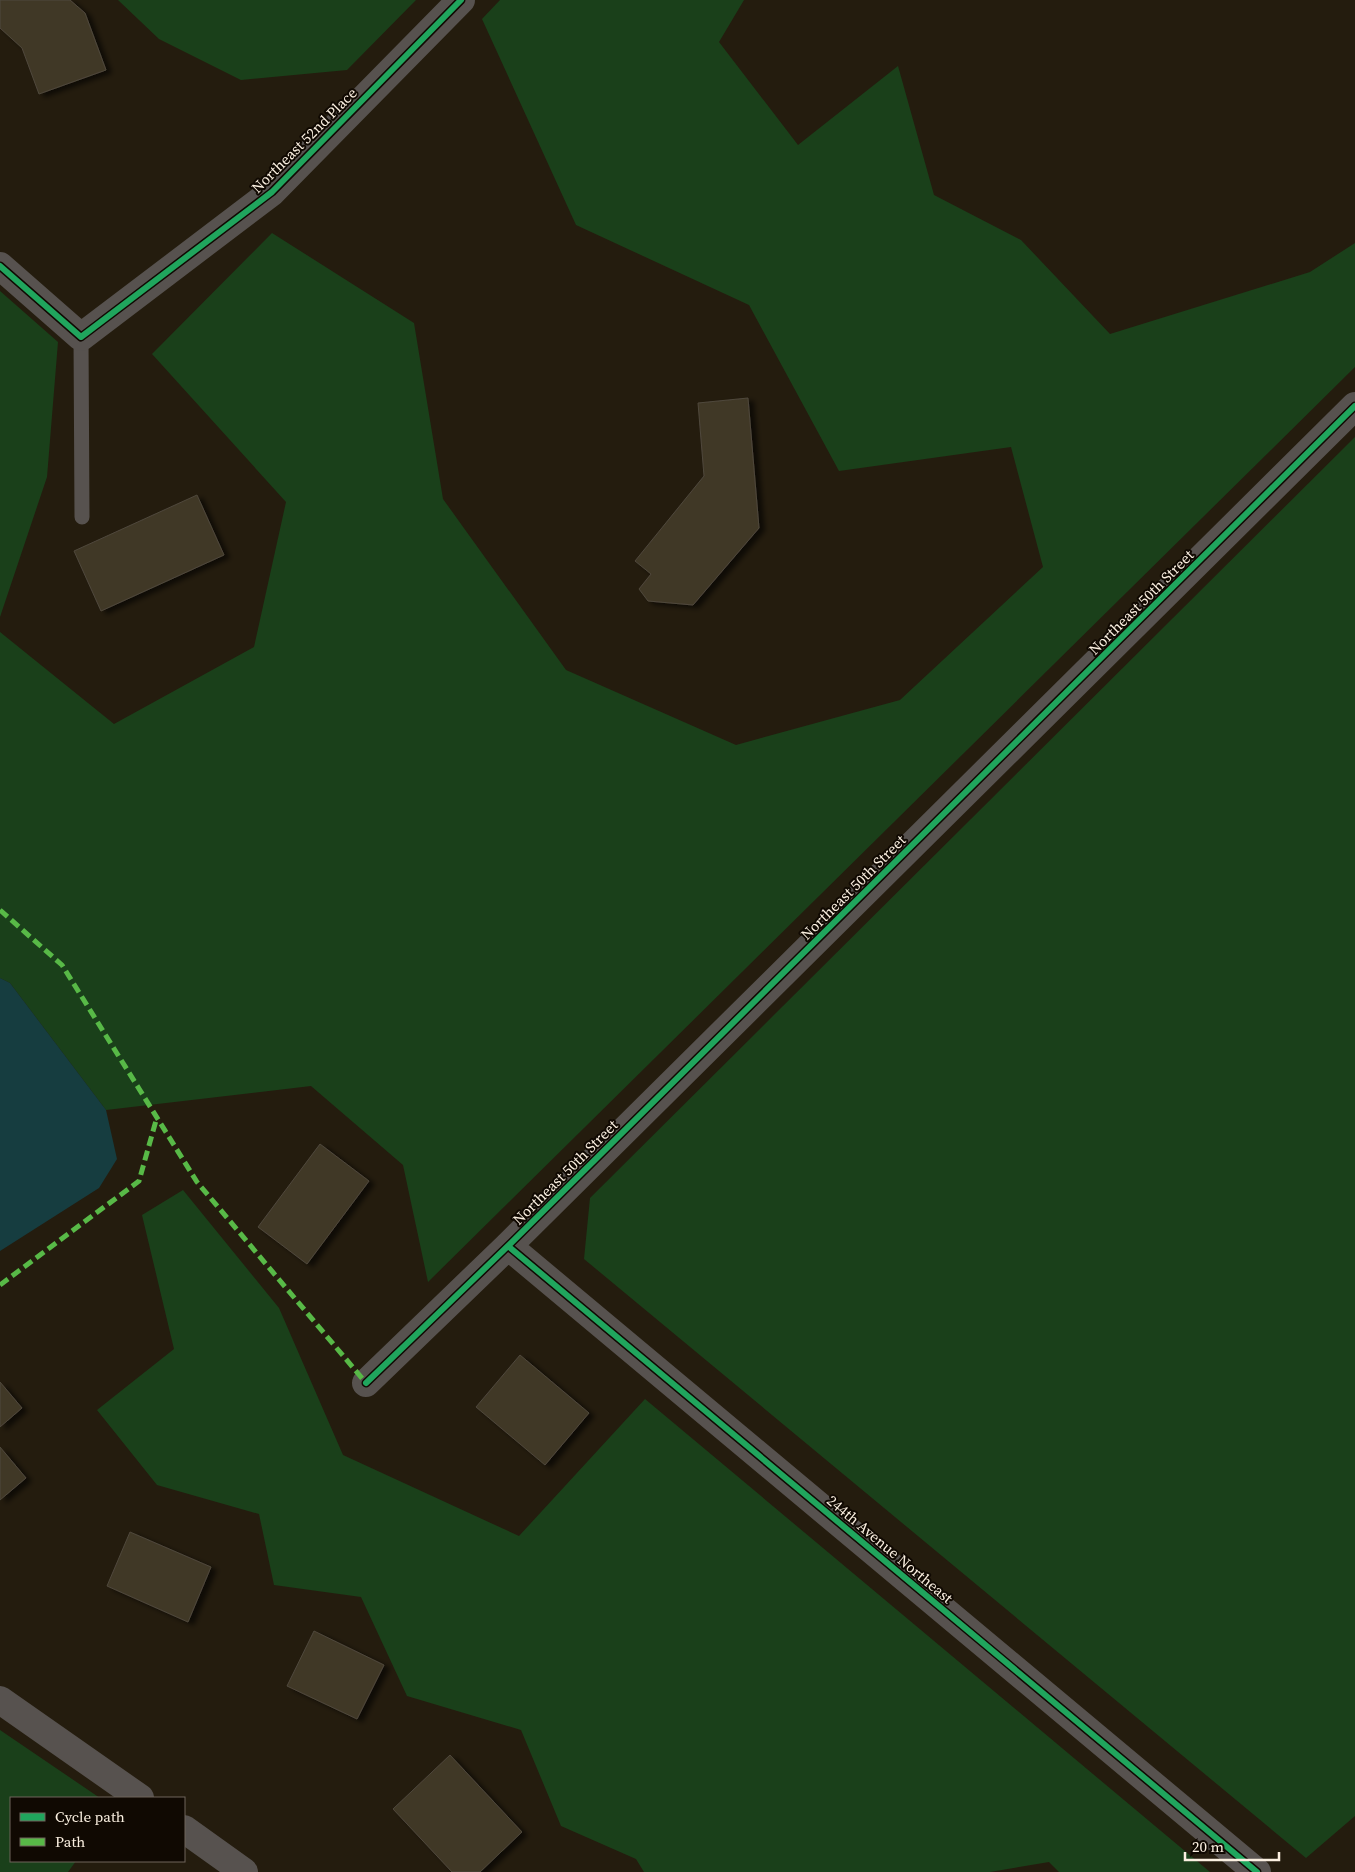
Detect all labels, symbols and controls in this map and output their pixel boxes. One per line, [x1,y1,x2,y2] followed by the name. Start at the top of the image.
[247,82,362,197] street label: Northeast 52nd Place
[1084,545,1198,659] street label: Northeast 50th Street
[796,830,910,944] street label: Northeast 50th Street
[508,1115,622,1229] street label: Northeast 50th Street
[822,1490,958,1608] street label: 244th Avenue Northeast
[10,1797,185,1862] legend
[55,1806,125,1827] text: Cycle path
[1185,1830,1279,1862] scale bar
[55,1831,85,1852] text: Path
[1192,1836,1224,1857] text: 20 m

